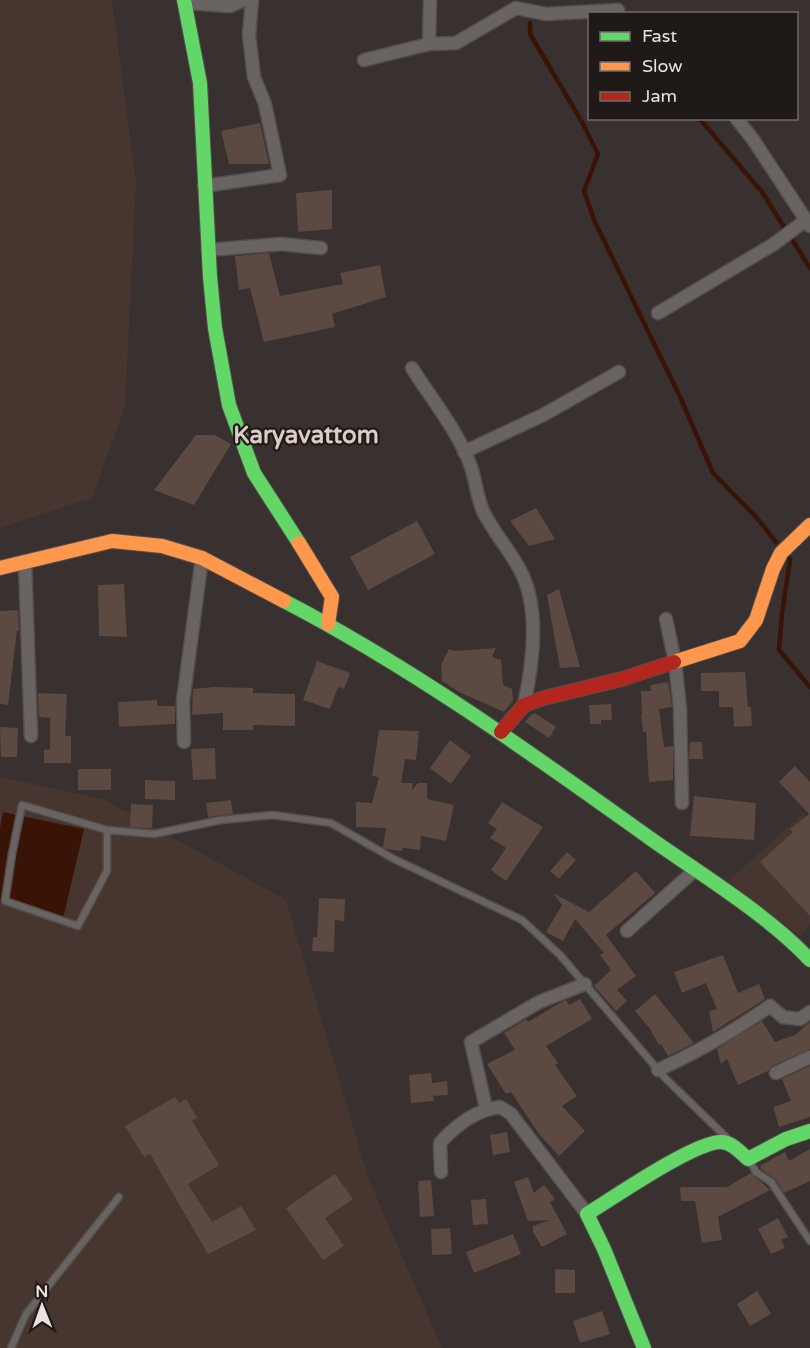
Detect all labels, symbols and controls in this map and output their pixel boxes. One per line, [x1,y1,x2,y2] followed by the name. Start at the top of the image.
[588,12,798,120] legend
[642,25,677,47] text: Fast
[642,55,683,77] text: Slow
[642,85,677,107] text: Jam
[233,421,379,450] district label: Karyavattom
[12,1276,72,1336] north arrow
[35,1282,48,1302] text: N

